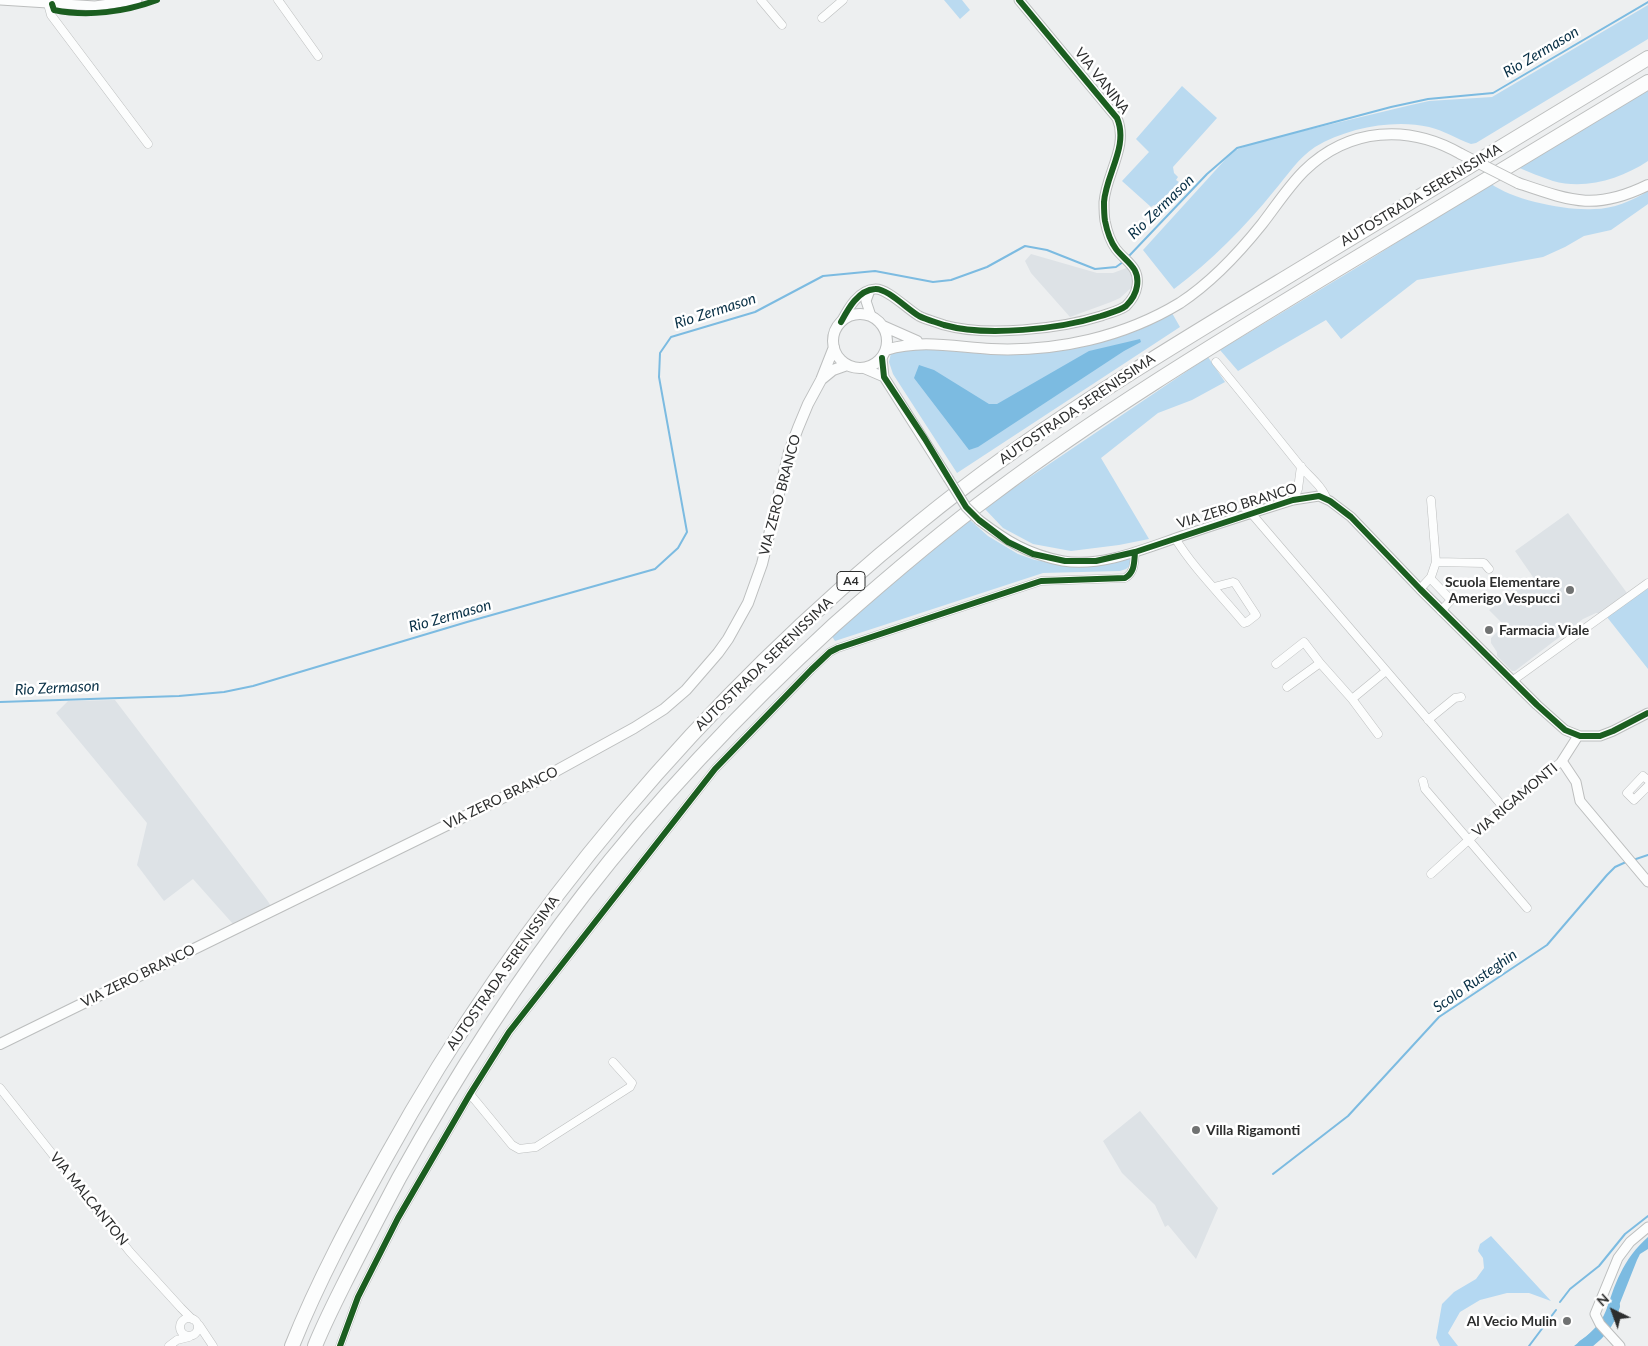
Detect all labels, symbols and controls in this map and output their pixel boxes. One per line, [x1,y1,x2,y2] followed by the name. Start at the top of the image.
[1500,22,1582,82] water label: Rio Zermason
[1071,45,1133,117] street label: VIA VANINA
[1337,140,1505,250] street label: AUTOSTRADA SERENISSIMA
[1124,171,1198,243] water label: Rio Zermason
[672,289,758,333] water label: Rio Zermason
[996,350,1158,468] street label: AUTOSTRADA SERENISSIMA
[756,433,804,557] street label: VIA ZERO BRANCO
[1175,480,1299,532] street label: VIA ZERO BRANCO
[837,572,865,590] road number: A4
[1445,574,1560,606] place label: Scuola Elementare Amerigo Vespucci
[1564,584,1576,596] marker: Scuola Elementare Amerigo Vespucci
[692,594,836,734] street label: AUTOSTRADA SERENISSIMA
[407,596,493,636] water label: Rio Zermason
[1499,622,1589,638] place label: Farmacia Viale
[1483,624,1495,636] marker: Farmacia Viale
[14,677,100,699] water label: Rio Zermason
[1469,760,1561,840] street label: VIA RIGAMONTI
[441,763,561,833] street label: VIA ZERO BRANCO
[443,892,563,1054] street label: AUTOSTRADA SERENISSIMA
[78,941,198,1011] street label: VIA ZERO BRANCO
[1430,946,1520,1016] water label: Scolo Rusteghin
[1206,1122,1300,1138] place label: Villa Rigamonti
[1190,1124,1202,1136] marker: Villa Rigamonti
[46,1149,132,1249] street label: VIA MALCANTON
[1588,1286,1638,1336] north arrow
[1593,1290,1612,1309] text: N
[1467,1313,1557,1329] place label: Al Vecio Mulin
[1561,1315,1573,1327] marker: Al Vecio Mulin

